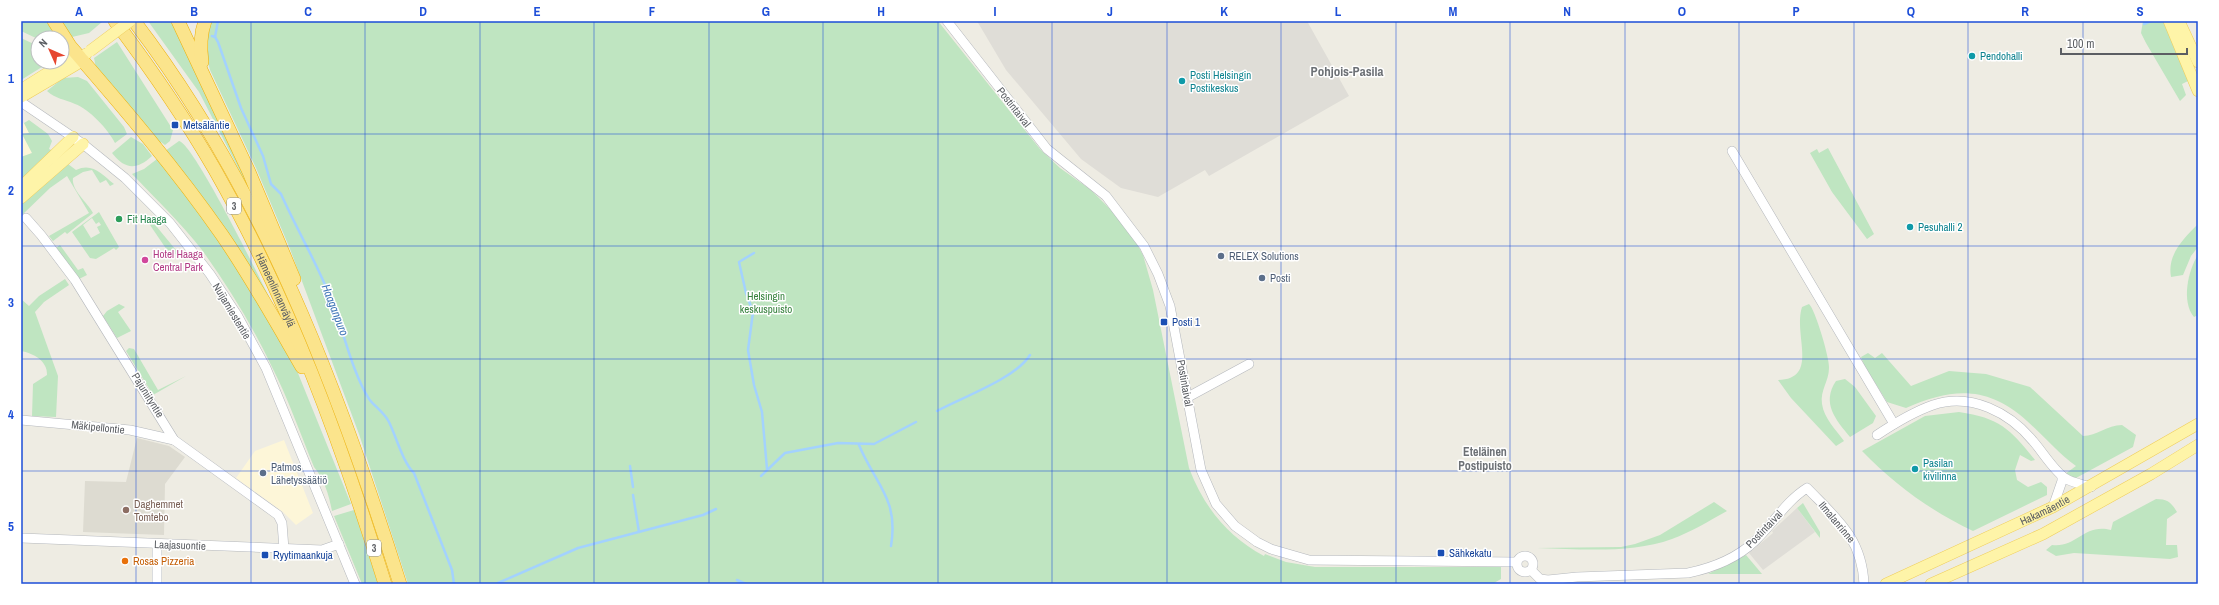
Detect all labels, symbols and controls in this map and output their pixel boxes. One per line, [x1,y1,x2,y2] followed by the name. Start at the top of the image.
[75,3,83,20] text: A
[190,3,198,20] text: B
[304,3,312,20] text: C
[419,3,427,20] text: D
[533,3,541,20] text: E
[649,3,656,20] text: F
[762,3,770,20] text: G
[877,3,885,20] text: H
[994,3,997,20] text: I
[1107,3,1113,20] text: J
[1220,3,1228,20] text: K
[1335,3,1342,20] text: L
[1449,3,1458,20] text: M
[1563,3,1571,20] text: N
[1678,3,1686,20] text: O
[1792,3,1800,20] text: P
[1907,3,1915,20] text: Q
[2021,3,2029,20] text: R
[2136,3,2144,20] text: S
[30,30,70,70] north arrow
[2061,30,2187,56] scale bar
[36,36,50,50] text: N
[2067,36,2094,52] text: 100 m
[1980,49,2023,63] place label: Pendohalli
[1967,51,1977,61] marker: Pendohalli
[1311,63,1384,80] district label: Pohjois-Pasila
[1190,68,1251,95] place label: Posti Helsingin Postikeskus
[8,70,14,87] text: 1
[1177,76,1187,86] marker: Posti Helsingin Postikeskus
[994,84,1034,130] street label: Postintaival
[183,118,230,132] place label: Metsäläntie
[170,120,180,130] marker: Metsäläntie
[8,182,14,199] text: 2
[227,198,241,214] road number: 3
[127,212,167,226] place label: Fit Haaga
[114,214,124,224] marker: Fit Haaga
[1918,220,1963,234] place label: Pesuhalli 2
[1905,222,1915,232] marker: Pesuhalli 2
[153,247,204,274] place label: Hotel Haaga Central Park
[1229,249,1299,263] place label: RELEX Solutions
[253,251,299,329] street label: Hämeenlinnanväylä
[1216,251,1226,261] marker: RELEX Solutions
[140,255,150,265] marker: Hotel Haaga Central Park
[1270,271,1291,285] place label: Posti
[1257,273,1267,283] marker: Posti
[210,280,254,342] street label: Nuijamiestentie
[318,282,352,339] water label: Haaganpuro
[740,289,792,316] park label: Helsingin keskuspuisto
[8,294,14,311] text: 3
[1172,315,1200,329] place label: Posti 1
[1159,317,1169,327] marker: Posti 1
[1174,359,1196,407] street label: Postintaival
[129,370,167,420] street label: Pajuniityntie
[8,406,14,423] text: 4
[71,417,125,437] street label: Mäkipellontie
[1458,444,1512,474] district label: Eteläinen Postipuisto
[1923,456,1957,483] place label: Pasilan kivilinna
[271,460,327,487] place label: Patmos Lähetyssäätiö
[1910,464,1920,474] marker: Pasilan kivilinna
[258,468,268,478] marker: Patmos Lähetyssäätiö
[2018,492,2072,528] street label: Hakamäentie
[134,497,184,524] place label: Daghemmet Tomtebo
[1816,498,1858,546] street label: Ilmalanrinne
[121,505,131,515] marker: Daghemmet Tomtebo
[1743,507,1785,551] street label: Postintaival
[8,518,14,535] text: 5
[154,537,206,553] street label: Laajasuontie
[367,540,381,556] road number: 3
[1449,546,1492,560] place label: Sähkekatu
[273,548,333,562] place label: Ryytimaankuja
[1436,548,1446,558] marker: Sähkekatu
[260,550,270,560] marker: Ryytimaankuja
[133,554,194,568] place label: Rosas Pizzeria
[120,556,130,566] marker: Rosas Pizzeria

